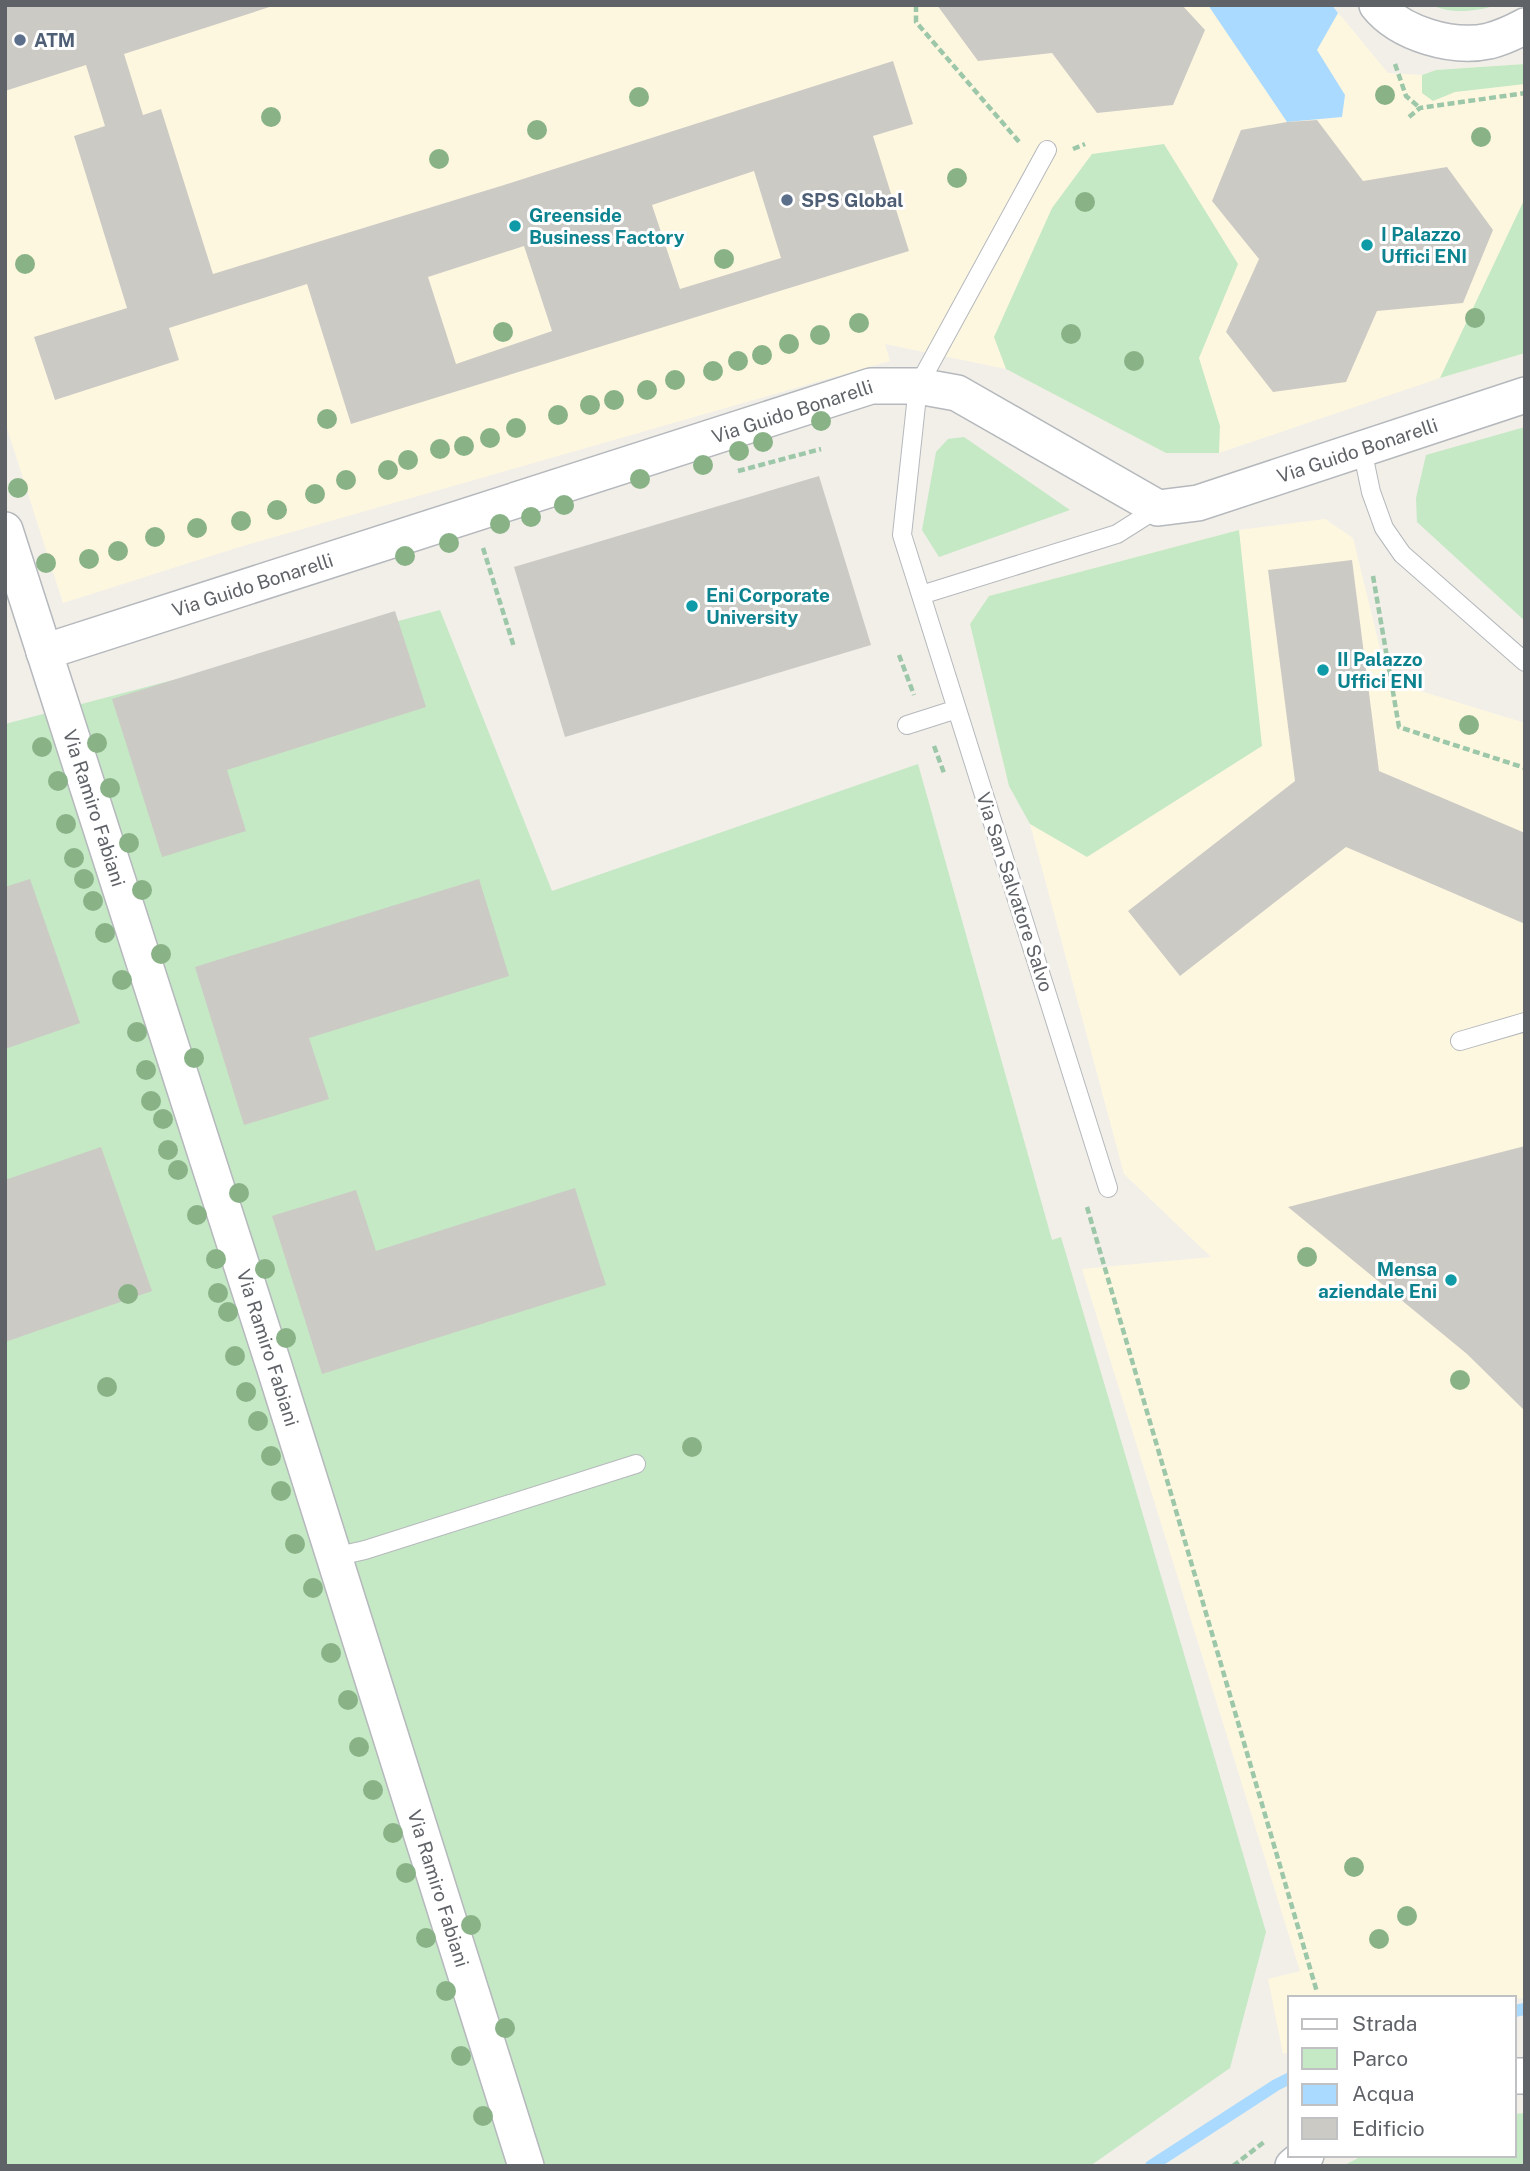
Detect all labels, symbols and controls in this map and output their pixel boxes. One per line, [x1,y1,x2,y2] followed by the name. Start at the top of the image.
[34,29,75,51] place label: ATM
[12,32,28,48] marker: ATM
[801,189,904,211] place label: SPS Global
[779,192,795,208] marker: SPS Global
[529,204,685,248] place label: Greenside Business Factory
[507,218,523,234] marker: Greenside Business Factory
[1381,223,1467,267] place label: I Palazzo Uffici ENI
[1359,237,1375,253] marker: I Palazzo Uffici ENI
[709,375,876,448] street label: Via Guido Bonarelli
[1274,414,1440,487] street label: Via Guido Bonarelli
[169,549,336,621] street label: Via Guido Bonarelli
[706,584,830,628] place label: Eni Corporate University
[684,598,700,614] marker: Eni Corporate University
[1337,648,1423,692] place label: II Palazzo Uffici ENI
[1315,662,1331,678] marker: II Palazzo Uffici ENI
[59,727,130,889] street label: Via Ramiro Fabiani
[972,789,1058,995] street label: Via San Salvatore Salvo
[1318,1258,1437,1302] place label: Mensa aziendale Eni
[233,1267,303,1429] street label: Via Ramiro Fabiani
[1443,1272,1459,1288] marker: Mensa aziendale Eni
[404,1807,474,1970] street label: Via Ramiro Fabiani
[1288,1996,1516,2157] legend
[1352,2011,1417,2036] text: Strada
[1352,2046,1408,2071] text: Parco
[1352,2081,1414,2106] text: Acqua
[1352,2116,1425,2141] text: Edificio

